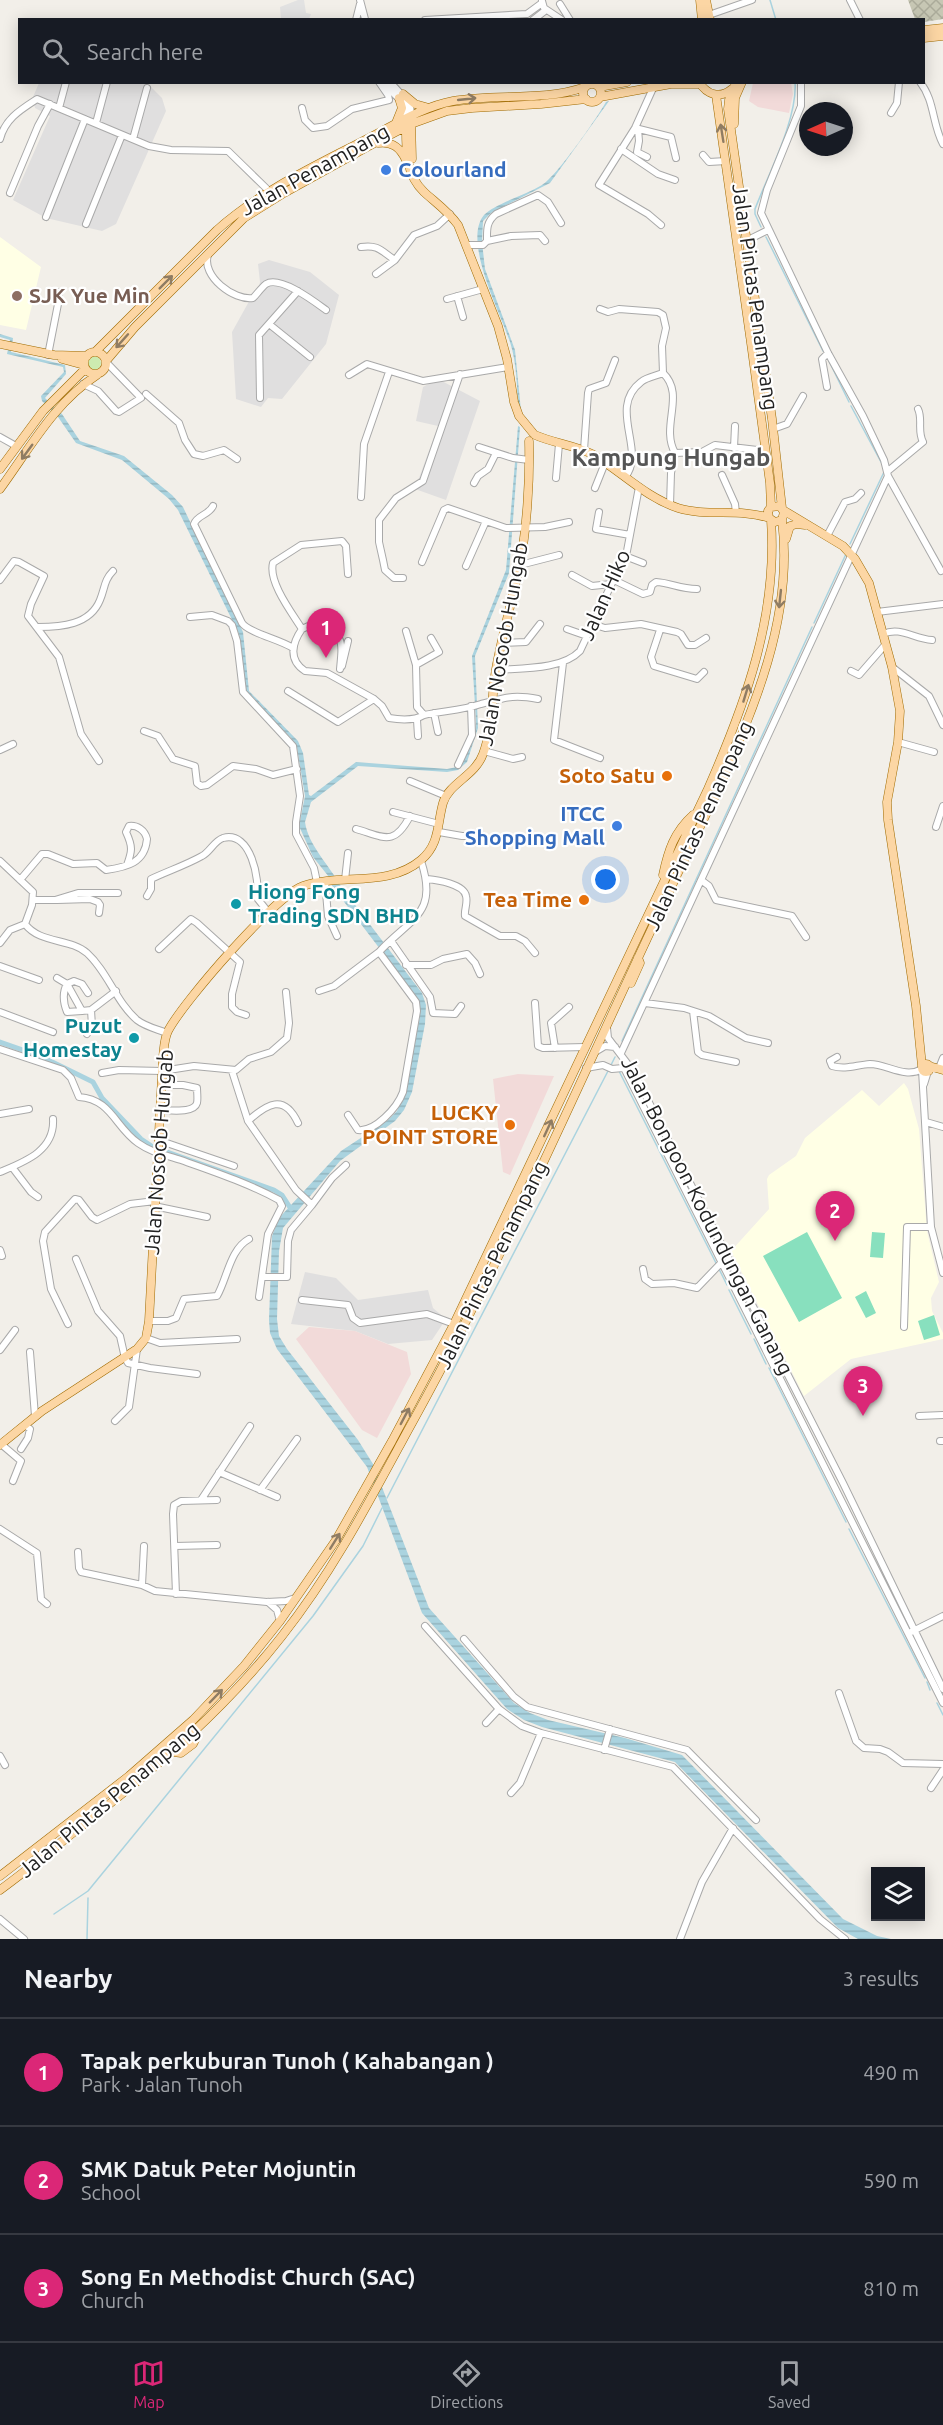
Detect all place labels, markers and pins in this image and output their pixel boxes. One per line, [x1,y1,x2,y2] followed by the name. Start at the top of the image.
[398,157,507,181] place label: Colourland
[379,163,393,177] marker: Colourland
[29,283,150,307] place label: SJK Yue Min
[10,289,24,303] marker: SJK Yue Min
[306,608,346,658] pin: 1
[559,763,655,787] place label: Soto Satu
[660,769,674,783] marker: Soto Satu
[465,801,605,849] place label: ITCC Shopping Mall
[610,819,624,833] marker: ITCC Shopping Mall
[248,879,420,927] place label: Hiong Fong Trading SDN BHD
[483,887,572,911] place label: Tea Time
[577,893,591,907] marker: Tea Time
[229,897,243,911] marker: Hiong Fong Trading SDN BHD
[23,1013,122,1061] place label: Puzut Homestay
[127,1031,141,1045] marker: Puzut Homestay
[362,1100,499,1148] place label: LUCKY POINT STORE
[503,1118,517,1132] marker: LUCKY POINT STORE
[816,1192,854,1241] pin: 2
[844,1366,882,1416] pin: 3

